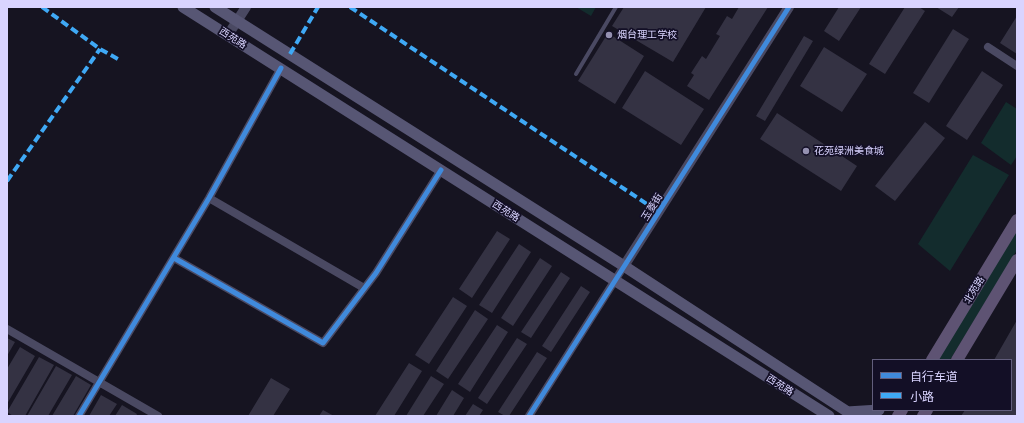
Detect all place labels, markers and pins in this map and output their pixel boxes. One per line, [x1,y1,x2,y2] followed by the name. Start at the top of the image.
[617,29,677,41] place label: 烟台理工学校
[604,30,614,40] marker: 烟台理工学校
[814,145,884,157] place label: 花苑绿洲美食城
[801,146,811,156] marker: 花苑绿洲美食城

